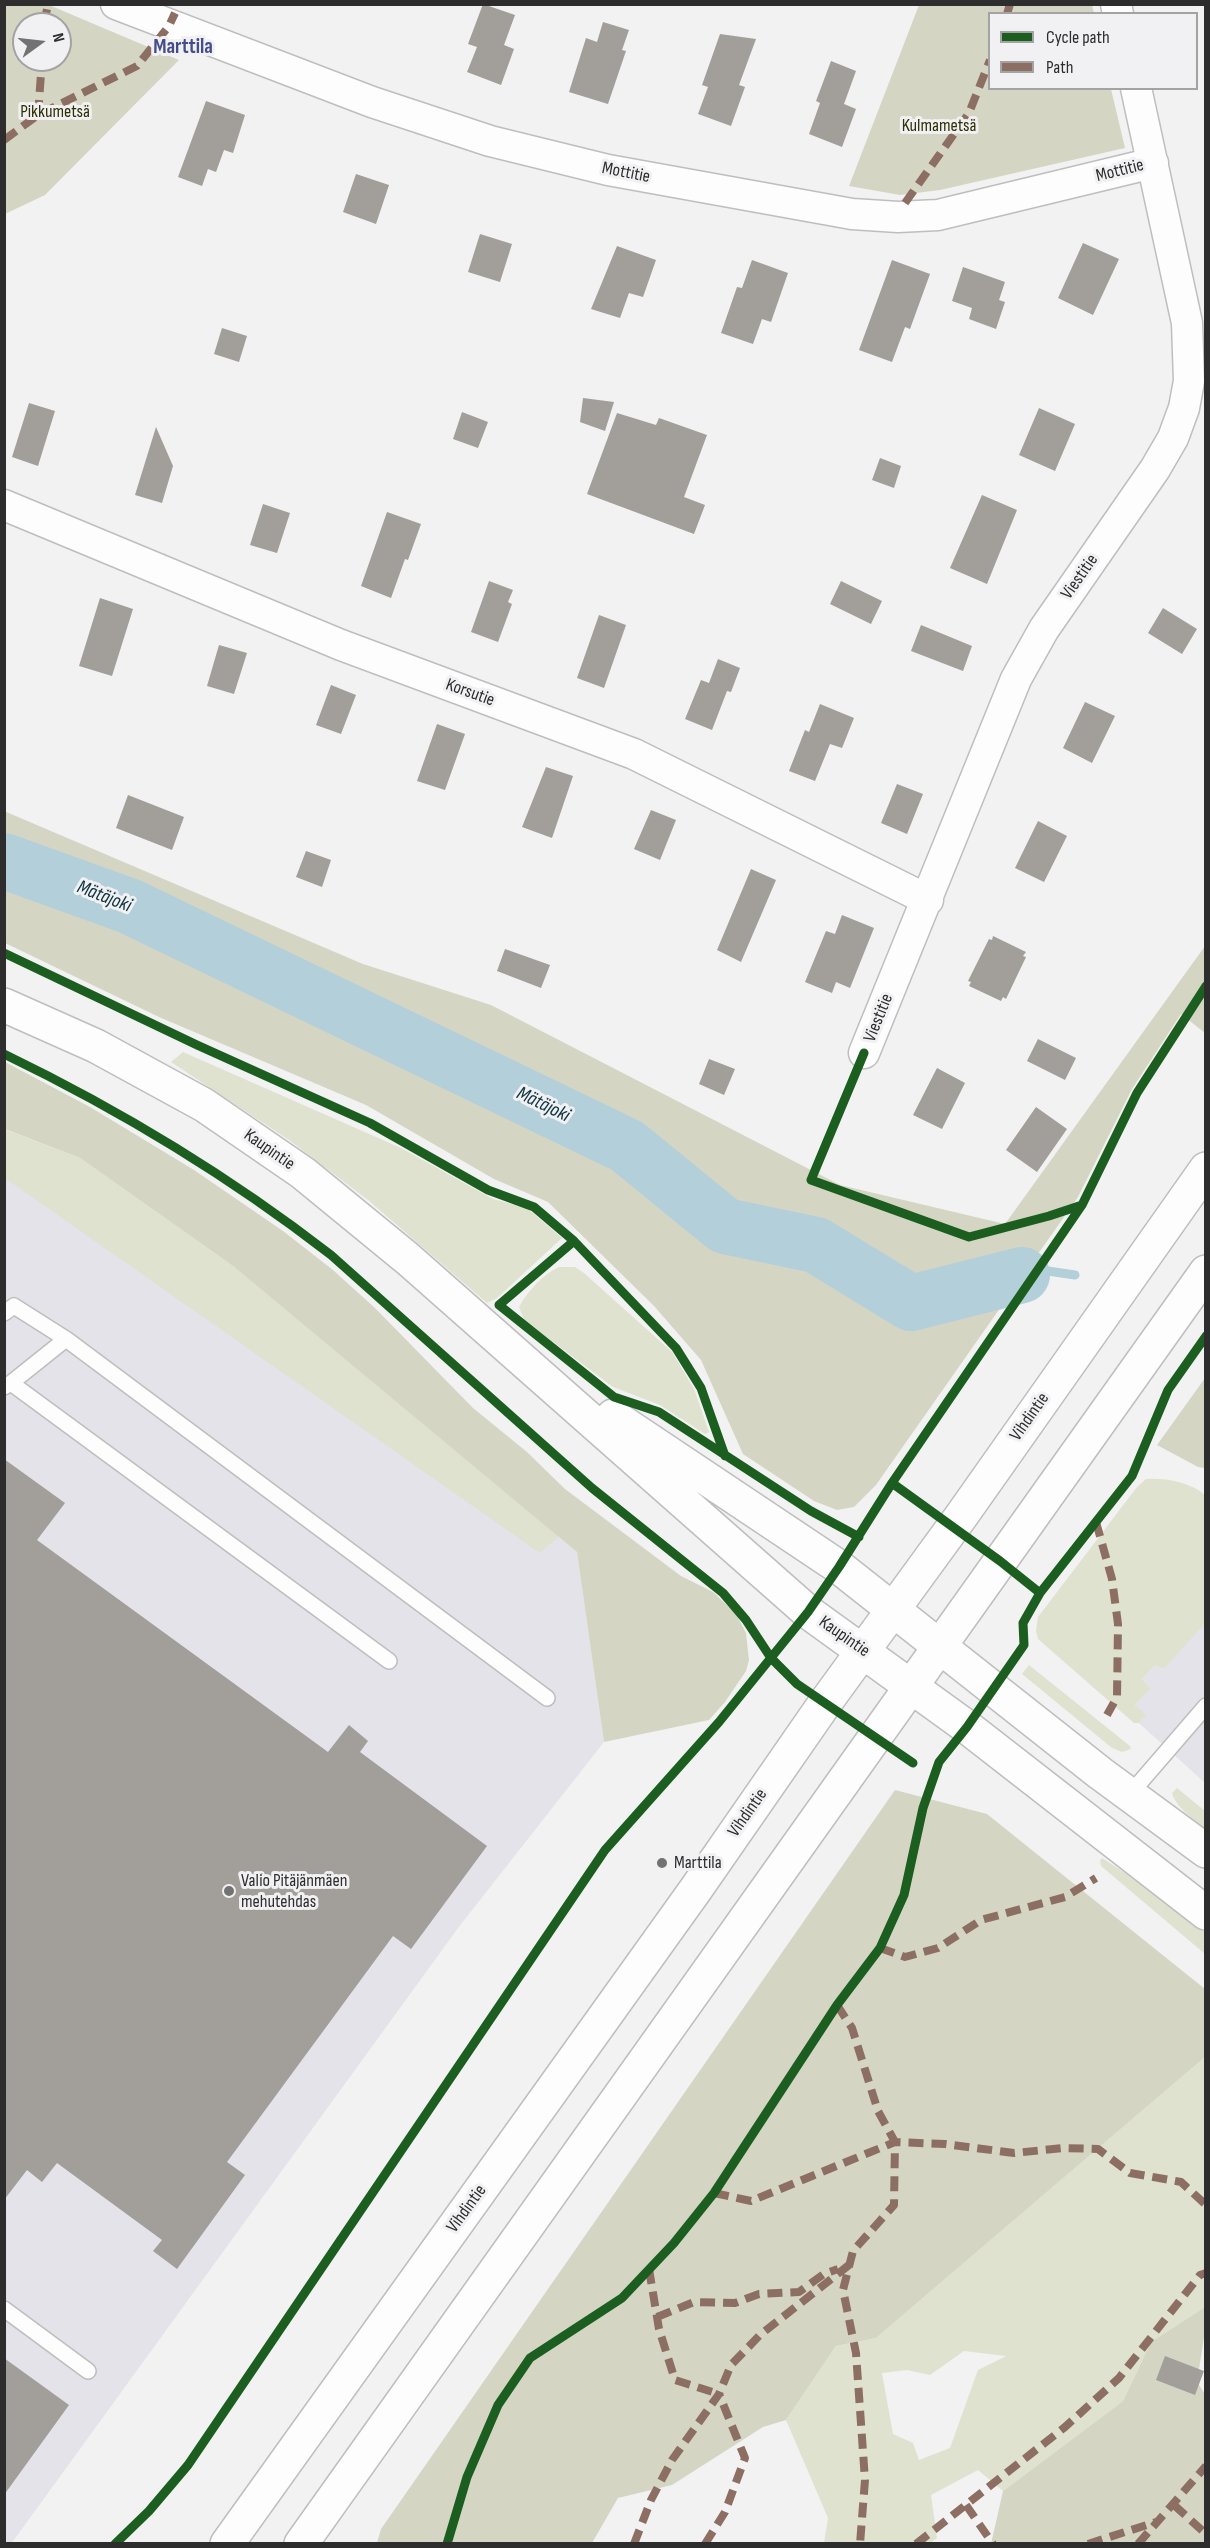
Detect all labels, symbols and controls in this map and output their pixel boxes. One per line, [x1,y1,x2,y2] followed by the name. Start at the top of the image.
[12,12,72,72] north arrow
[988,12,1198,90] legend
[1046,27,1110,48] text: Cycle path
[48,31,68,44] text: N
[153,35,213,61] district label: Marttila
[1046,57,1074,78] text: Path
[20,101,90,123] park label: Pikkumetsä
[902,115,976,137] park label: Kulmametsä
[1094,155,1146,187] street label: Mottitie
[600,158,652,188] street label: Mottitie
[1057,550,1103,604] street label: Viestitie
[443,674,497,712] street label: Korsutie
[73,876,135,918] water label: Mätäjoki
[860,991,898,1045] street label: Viestitie
[512,1082,574,1128] water label: Mätäjoki
[239,1125,299,1175] street label: Kaupintie
[1006,1389,1054,1445] street label: Vihdintie
[814,1612,874,1662] street label: Kaupintie
[724,1785,772,1841] street label: Vihdintie
[674,1852,722,1874] place label: Marttila
[655,1856,669,1870] marker: Marttila
[241,1870,347,1912] place label: Valio Pitäjänmäen mehutehdas
[222,1884,236,1898] marker: Valio Pitäjänmäen mehutehdas
[442,2181,492,2237] street label: Vihdintie

